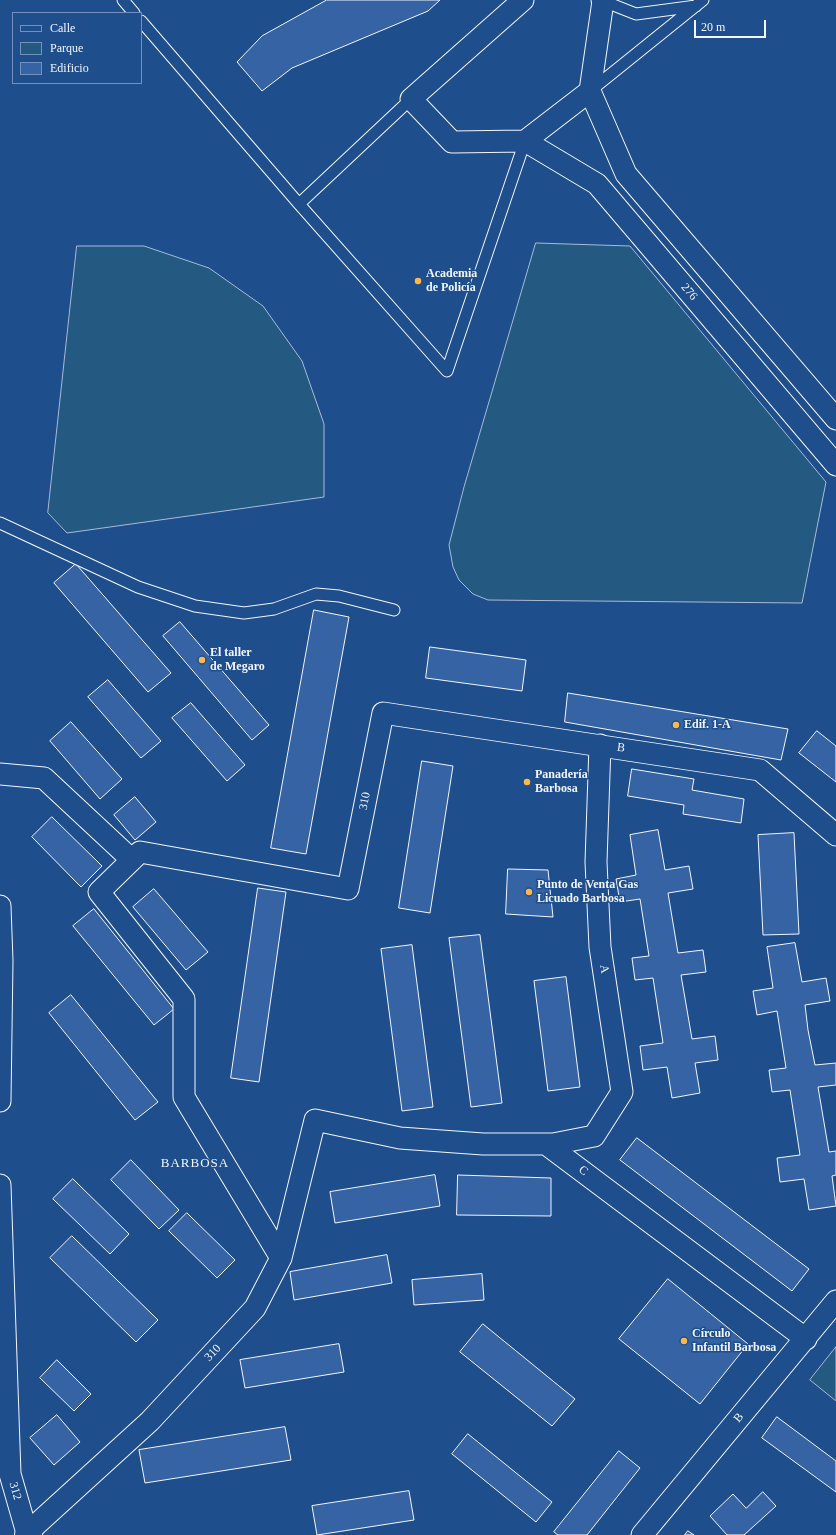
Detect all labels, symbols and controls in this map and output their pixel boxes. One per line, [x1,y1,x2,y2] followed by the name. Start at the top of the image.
[12,12,142,84] legend
[696,12,768,38] scale bar
[701,20,725,34] text: 20 m
[50,21,75,35] text: Calle
[50,41,83,55] text: Parque
[50,61,89,75] text: Edificio
[426,267,477,295] place label: Academia de Policía
[413,276,423,286] marker: Academia de Policía
[678,280,700,304] street label: 276
[210,646,265,674] place label: El taller de Megaro
[197,655,207,665] marker: El taller de Megaro
[684,718,731,732] place label: Edif. 1-A
[671,720,681,730] marker: Edif. 1-A
[616,740,626,756] street label: B
[535,768,588,796] place label: Panadería Barbosa
[522,777,532,787] marker: Panadería Barbosa
[356,791,374,811] street label: 310
[537,878,638,906] place label: Punto de Venta Gas Licuado Barbosa
[524,887,534,897] marker: Punto de Venta Gas Licuado Barbosa
[596,964,612,974] street label: A
[161,1156,229,1172] district label: BARBOSA
[575,1163,591,1179] street label: C
[692,1327,776,1355] place label: Círculo Infantil Barbosa
[679,1336,689,1346] marker: Círculo Infantil Barbosa
[202,1342,224,1364] street label: 310
[731,1410,747,1426] street label: B
[6,1480,24,1502] street label: 312

